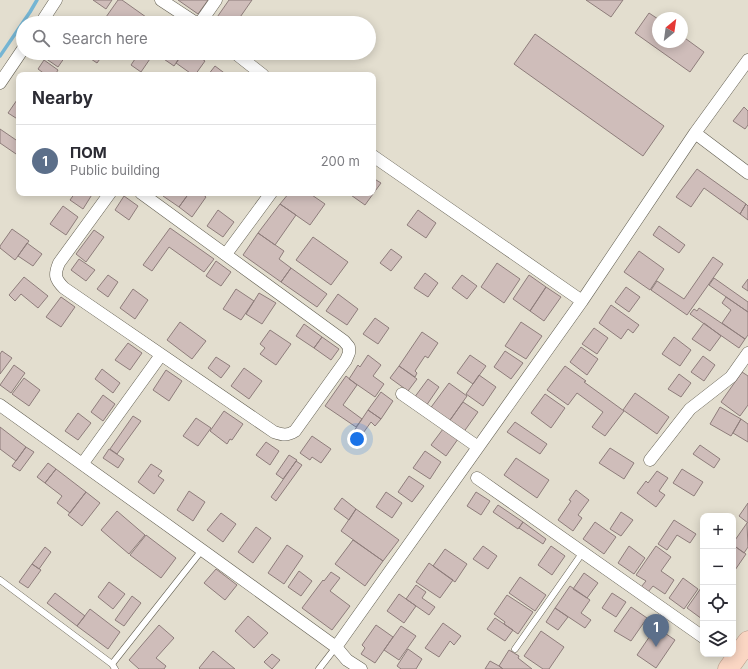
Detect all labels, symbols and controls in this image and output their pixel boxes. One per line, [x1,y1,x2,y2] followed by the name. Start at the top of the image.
[652,12,688,48] north arrow
[16,16,376,60] search box
[30,27,52,49] icon: search
[62,29,148,48] text: Search here
[32,88,93,108] text: Nearby
[70,143,107,162] text: ПОМ
[42,153,48,169] text: 1
[321,153,360,169] text: 200 m
[70,162,160,178] text: Public building
[347,429,367,449] your location
[700,513,736,657] map controls
[700,513,736,549] button: +
[700,549,736,585] button: −
[700,585,736,621] button: locate
[643,614,669,647] pin: 1
[700,621,736,657] button: layers

